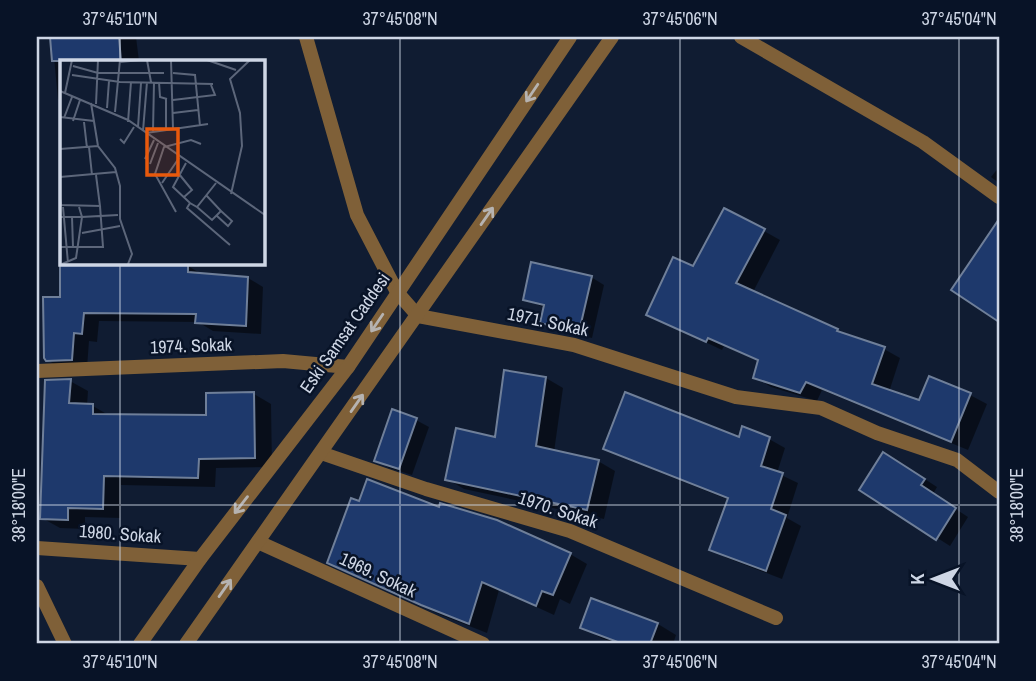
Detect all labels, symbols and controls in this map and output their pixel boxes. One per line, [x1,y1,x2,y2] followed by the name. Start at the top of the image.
[82,6,158,31] text: 37°45'10"N
[362,6,438,31] text: 37°45'08"N
[642,6,718,31] text: 37°45'06"N
[921,6,997,31] text: 37°45'04"N
[60,60,264,264] inset map
[525,83,539,102] one-way arrow
[480,207,494,226] one-way arrow
[294,267,396,398] street label: Eski Samsat Caddesi
[505,301,591,342] street label: 1971. Sokak
[370,312,384,332] one-way arrow
[150,332,233,359] street label: 1974. Sokak
[350,394,364,413] one-way arrow
[6,468,31,542] text: 38°18'00"E
[1004,468,1029,542] text: 38°18'00"E
[515,485,602,534] street label: 1970. Sokak
[234,495,249,514] one-way arrow
[78,518,162,549] street label: 1980. Sokak
[900,544,970,614] north arrow
[336,546,421,603] street label: 1969. Sokak
[904,573,930,585] text: K
[218,579,232,598] one-way arrow
[82,649,158,674] text: 37°45'10"N
[362,649,438,674] text: 37°45'08"N
[642,649,718,674] text: 37°45'06"N
[921,649,997,674] text: 37°45'04"N

